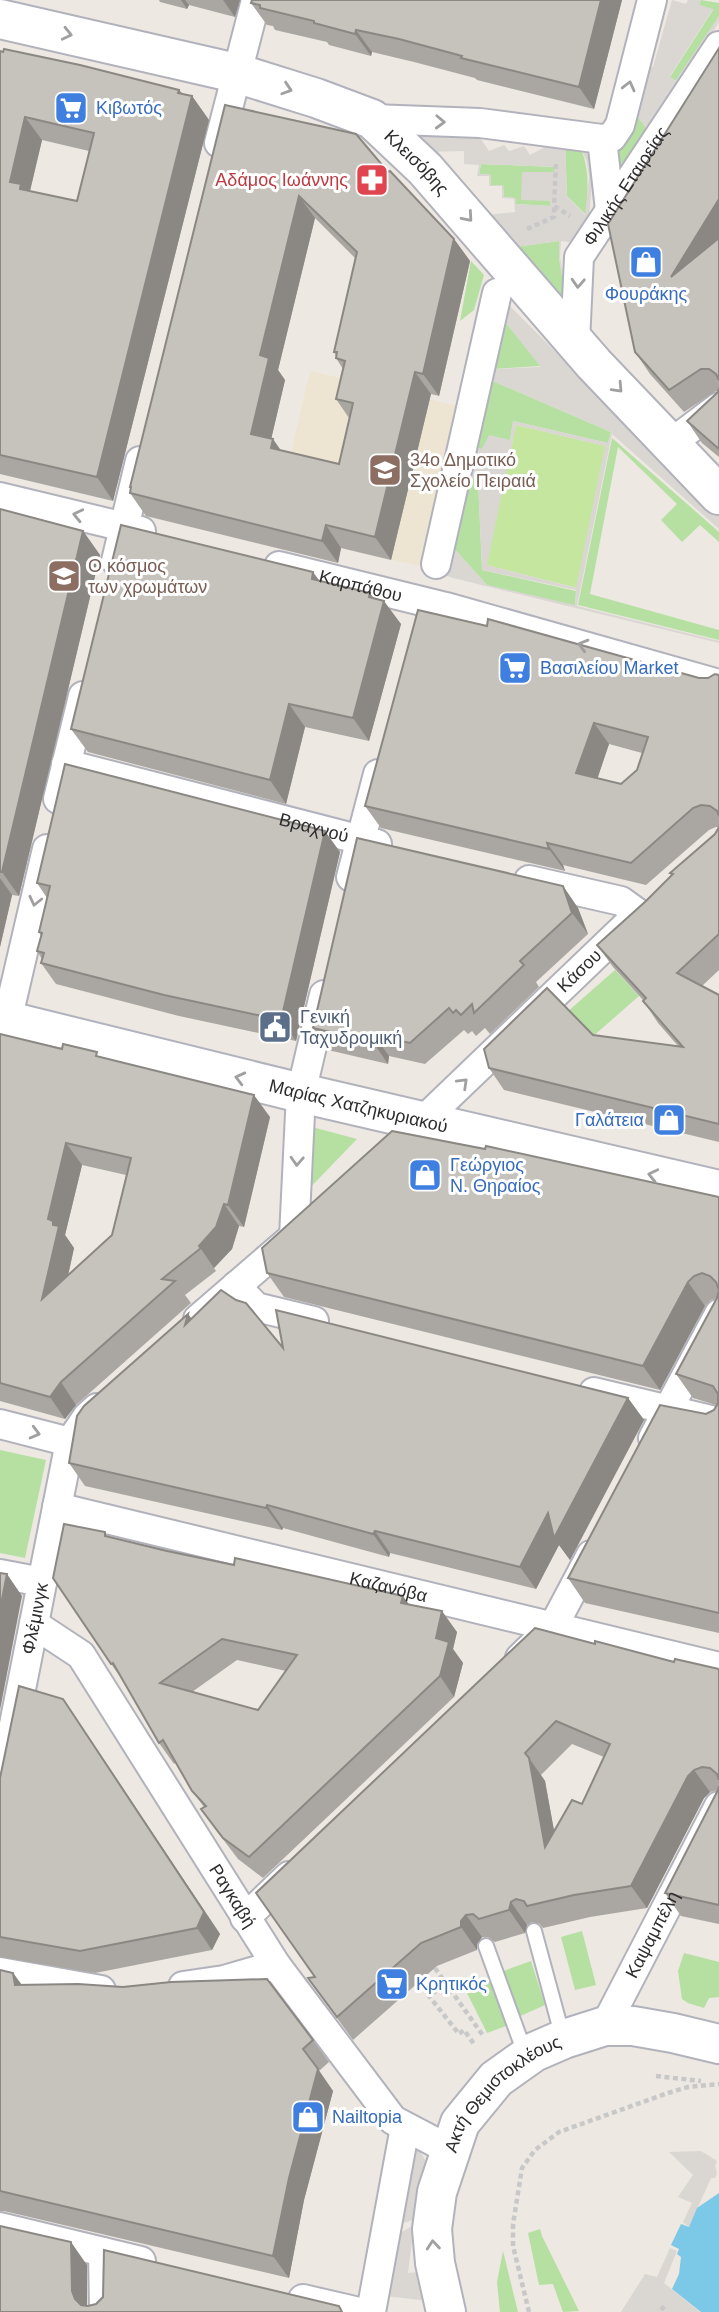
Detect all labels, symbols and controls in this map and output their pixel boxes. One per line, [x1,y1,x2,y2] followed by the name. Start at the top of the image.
[61,26,73,40] one-way arrow
[621,80,635,92] one-way arrow
[281,81,293,95] one-way arrow
[52,89,90,127] supermarket icon: Κιβωτός
[96,98,162,118] place label: Κιβωτός
[435,114,446,129] one-way arrow
[579,123,673,250] street label: Φιλικής Εταιρείας
[380,126,453,199] street label: Κλεισόβης
[353,161,391,199] pharmacy icon: Αδάμος Ιωάννης
[215,170,348,190] place label: Αδάμος Ιωάννης
[460,209,472,222] one-way arrow
[627,243,665,281] shop icon: Φουράκης
[570,277,585,288] one-way arrow
[605,284,688,304] place label: Φουράκης
[609,380,622,393] one-way arrow
[410,450,536,491] place label: 34ο Δημοτικό Σχολείο Πειραιά
[366,451,404,489] school or university icon: 34ο Δημοτικό Σχολείο Πειραιά
[72,509,84,524] one-way arrow
[88,556,207,597] place label: Ο κόσμος των χρωμάτων
[45,557,83,595] school or university icon: Ο κόσμος των χρωμάτων
[317,566,404,606] street label: Καρπάθου
[577,639,589,654] one-way arrow
[496,649,534,687] supermarket icon: Βασιλείου Market
[540,658,678,678] place label: Βασιλείου Market
[277,809,351,846] street label: Βραχνού
[29,895,43,907] one-way arrow
[553,945,605,996] street label: Κάσου
[300,1007,402,1048] place label: Γενική Ταχυδρομική
[256,1008,294,1046] public building icon: Γενική Ταχυδρομική
[234,1072,246,1086] one-way arrow
[267,1076,450,1137] street label: Μαρίας Χατζηκυριακού
[455,1078,468,1091] one-way arrow
[650,1101,688,1139] shop icon: Γαλάτεια
[575,1110,644,1130] place label: Γαλάτεια
[450,1155,541,1196] place label: Γεώργιος Ν. Θηραίος
[290,1156,305,1167] one-way arrow
[406,1156,444,1194] shop icon: Γεώργιος Ν. Θηραίος
[647,1168,659,1183] one-way arrow
[29,1425,41,1439] one-way arrow
[348,1568,429,1606] street label: Καζανόβα
[18,1580,52,1656] street label: Φλέμινγκ
[205,1861,260,1931] street label: Ραγκαβή
[622,1888,683,1981] street label: Καψαμπέλη
[373,1965,411,2003] supermarket icon: Κρητικός
[416,1974,487,1994] place label: Κρητικός
[441,2031,564,2155] street label: Ακτή Θεμιστοκλέους
[289,2098,327,2136] shop icon: Nailtopia
[332,2107,403,2127] place label: Nailtopia
[426,2239,441,2250] one-way arrow

